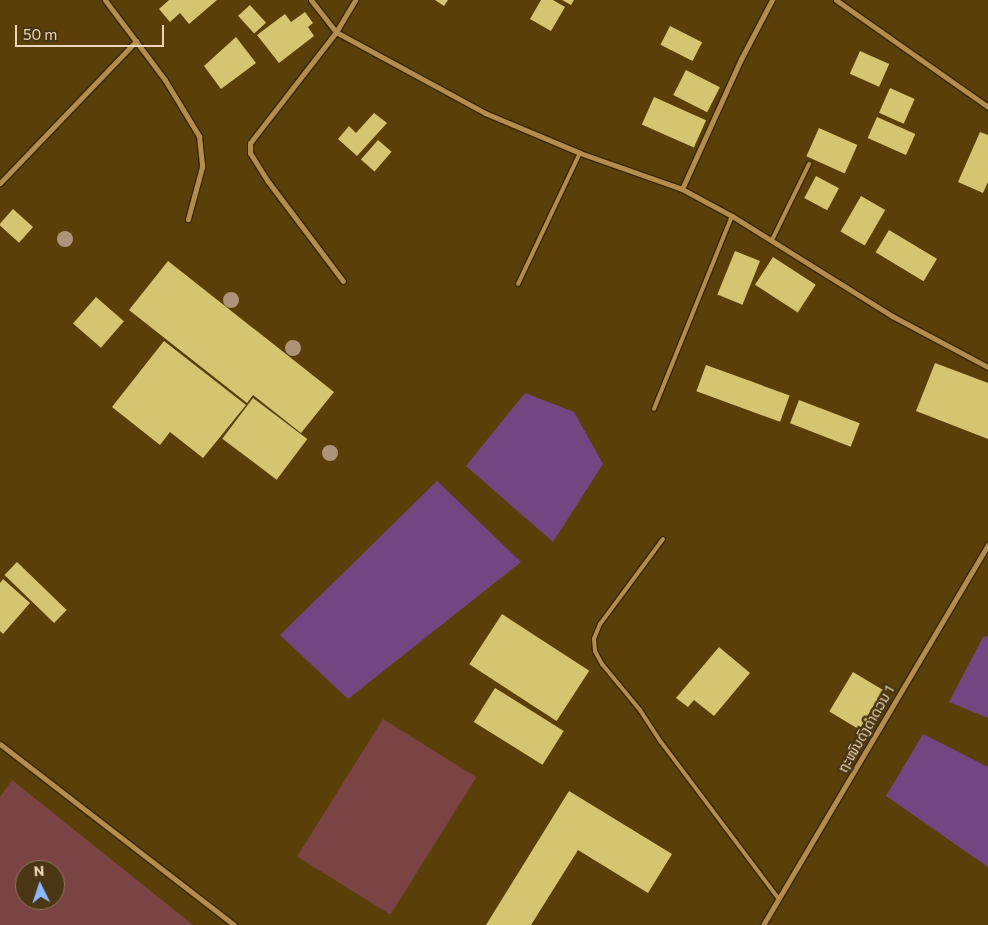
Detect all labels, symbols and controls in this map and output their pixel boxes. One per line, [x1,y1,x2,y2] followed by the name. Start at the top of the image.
[18,15,166,47] scale bar
[23,25,57,43] text: 50 m
[834,682,898,776] street label: ຖະໜົນດົງດຳດວນ 1
[15,860,65,910] north arrow
[33,862,45,879] text: N

